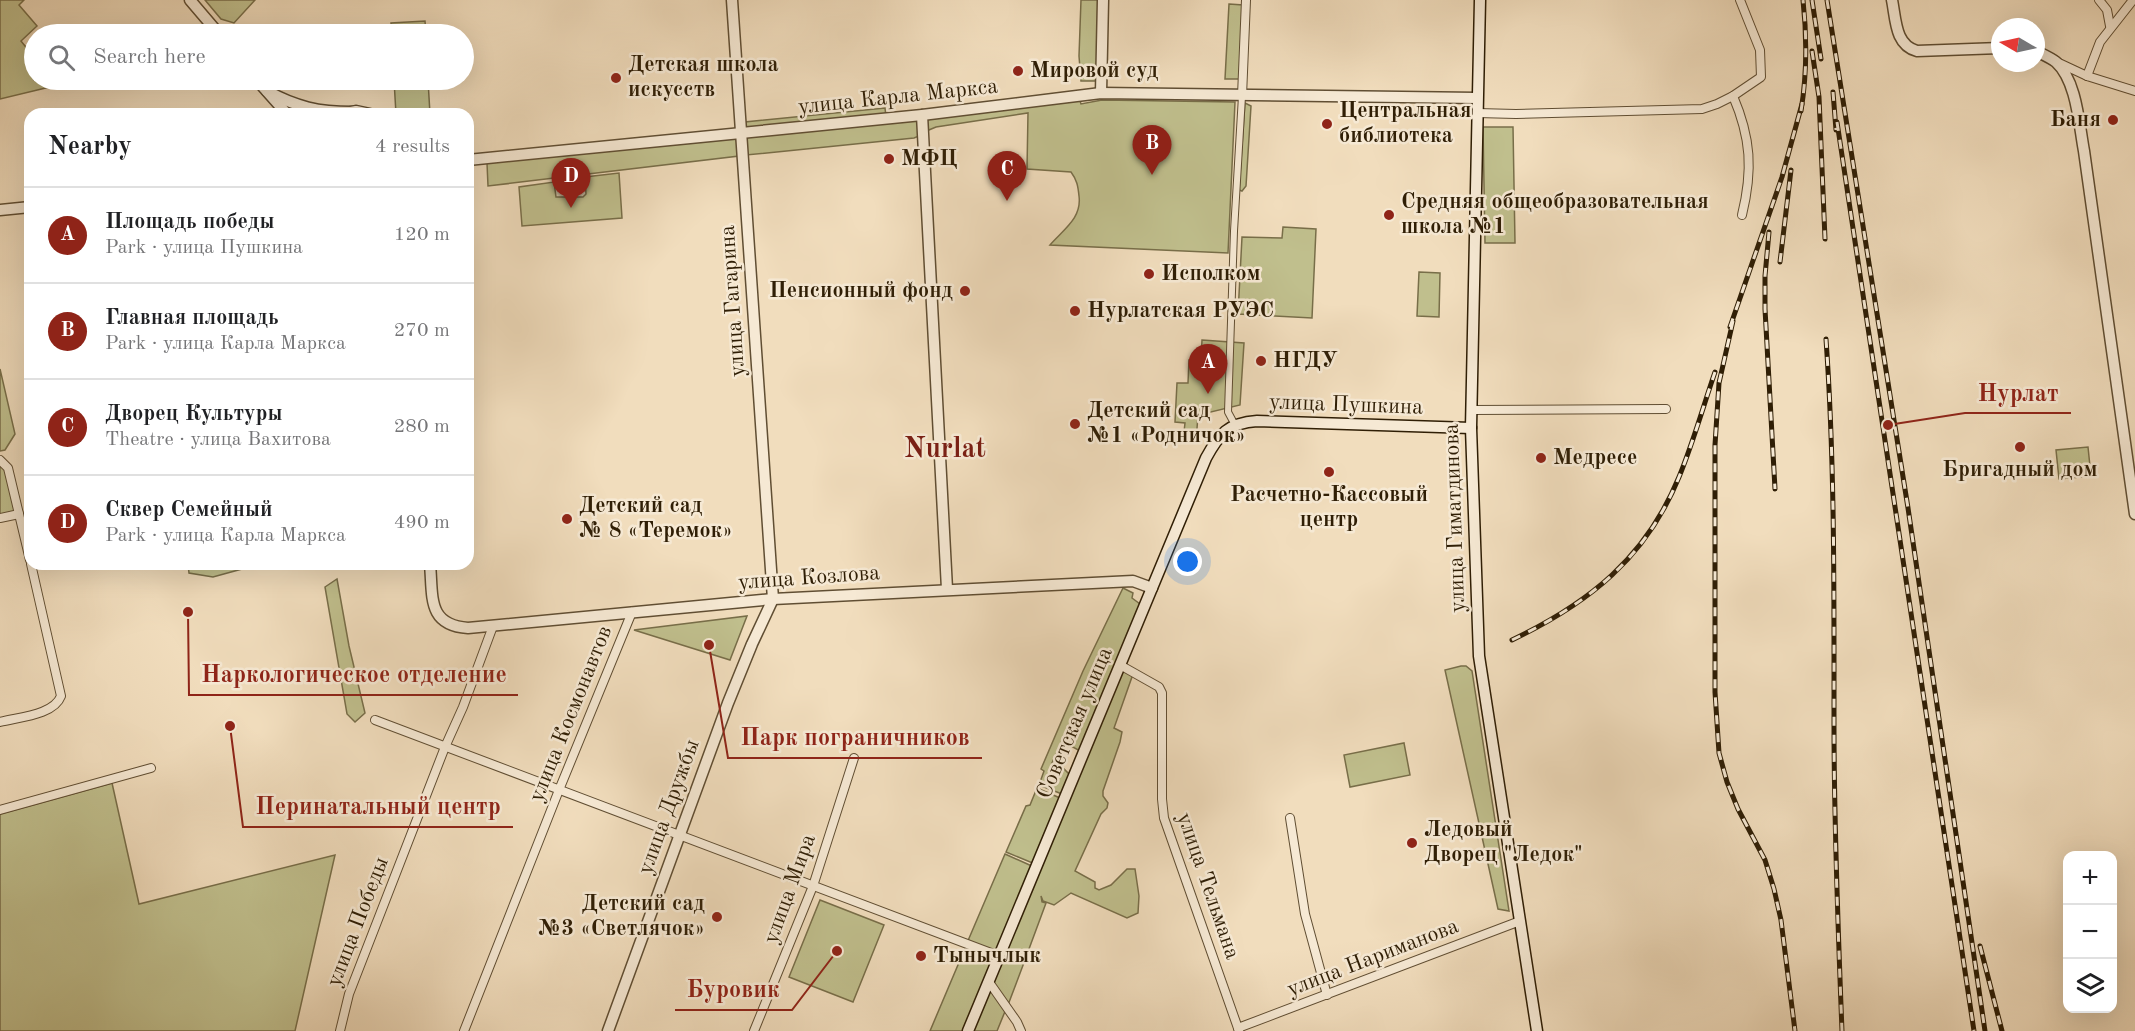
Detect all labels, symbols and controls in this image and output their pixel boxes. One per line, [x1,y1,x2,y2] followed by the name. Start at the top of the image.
[1991,18,2045,72] north arrow
[24,24,474,90] search box
[45,41,78,74] icon: search
[93,46,206,68] text: Search here
[628,54,779,101] place label: Детская школа искусств
[1030,60,1158,82] place label: Мировой суд
[1011,64,1025,78] marker: Мировой суд
[609,71,623,85] marker: Детская школа искусств
[797,76,999,118] street label: улица Карла Маркса
[1339,100,1471,147] place label: Центральная библиотека
[2050,109,2101,131] place label: Баня
[2106,113,2120,127] marker: Баня
[1320,117,1334,131] marker: Центральная библиотека
[1132,126,1172,175] pin: B
[48,134,132,160] text: Nearby
[375,137,450,157] text: 4 results
[901,148,958,170] place label: МФЦ
[882,152,896,166] marker: МФЦ
[988,152,1026,201] pin: C
[552,158,590,208] pin: D
[1401,191,1709,238] place label: Средняя общеобразовательная школа №1
[1382,208,1396,222] marker: Средняя общеобразовательная школа №1
[105,211,274,233] text: Площадь победы
[717,224,749,378] street label: улица Гагарина
[60,225,75,245] text: A
[394,225,450,245] text: 120 m
[105,238,303,258] text: Park · улица Пушкина
[1161,263,1261,285] place label: Исполком
[1142,267,1156,281] marker: Исполком
[769,280,953,303] place label: Пенсионный фонд
[958,284,972,298] marker: Пенсионный фонд
[1087,300,1274,322] place label: Нурлатская РУЭС
[1068,304,1082,318] marker: Нурлатская РУЭС
[105,307,279,329] text: Главная площадь
[60,321,75,341] text: B
[394,321,450,341] text: 270 m
[105,334,346,354] text: Park · улица Карла Маркса
[1188,344,1228,394] pin: A
[1273,350,1338,372] place label: НГДУ
[1254,354,1268,368] marker: НГДУ
[1965,371,2071,413] callout: Нурлат
[1977,383,2059,407] text: Нурлат
[1269,391,1423,419] street label: улица Пушкина
[1087,400,1246,447] place label: Детский сад №1 «Родничок»
[105,403,283,425] text: Дворец Культуры
[61,417,74,437] text: C
[394,417,450,437] text: 280 m
[1068,417,1082,431] marker: Детский сад №1 «Родничок»
[1441,423,1469,613] street label: улица Гиматдинова
[105,430,331,450] text: Theatre · улица Вахитова
[904,436,986,464] district label: Nurlat
[2013,440,2027,454] marker: Бригадный дом
[1553,447,1637,469] place label: Медресе
[1534,451,1548,465] marker: Медресе
[1942,459,2098,481] place label: Бригадный дом
[1322,465,1336,479] marker: Расчетно-Кассовый центр
[1230,484,1428,531] place label: Расчетно-Кассовый центр
[579,495,733,542] place label: Детский сад № 8 «Теремок»
[105,499,273,521] text: Сквер Семейный
[560,512,574,526] marker: Детский сад № 8 «Теремок»
[60,513,75,533] text: D
[394,513,450,533] text: 490 m
[105,526,346,546] text: Park · улица Карла Маркса
[1173,547,1202,576] your location
[737,562,881,594] street label: улица Козлова
[526,623,616,805] street label: улица Космонавтов
[1033,644,1117,802] street label: Советская улица
[189,653,518,695] callout: Наркологическое отделение
[201,664,507,688] text: Наркологическое отделение
[728,716,982,758] callout: Парк пограничников
[740,727,970,751] text: Парк пограничников
[634,737,704,877] street label: улица Дружбы
[243,785,513,827] callout: Перинатальный центр
[255,796,501,820] text: Перинатальный центр
[1173,810,1243,962] street label: улица Тельмана
[1424,819,1583,866] place label: Ледовый Дворец "Ледок"
[760,831,820,947] street label: улица Мира
[1405,836,1419,850] marker: Ледовый Дворец "Ледок"
[2063,851,2117,1013] map controls
[2063,851,2117,905] button: +
[323,854,393,990] street label: улица Победы
[538,893,705,940] place label: Детский сад №3 «Светлячок»
[2063,905,2117,959] button: −
[710,910,724,924] marker: Детский сад №3 «Светлячок»
[1284,915,1462,1001] street label: улица Нариманова
[933,945,1041,967] place label: Тынычлык
[914,949,928,963] marker: Тынычлык
[2063,959,2117,1013] button: layers
[675,968,792,1010] callout: Буровик
[686,979,780,1003] text: Буровик

